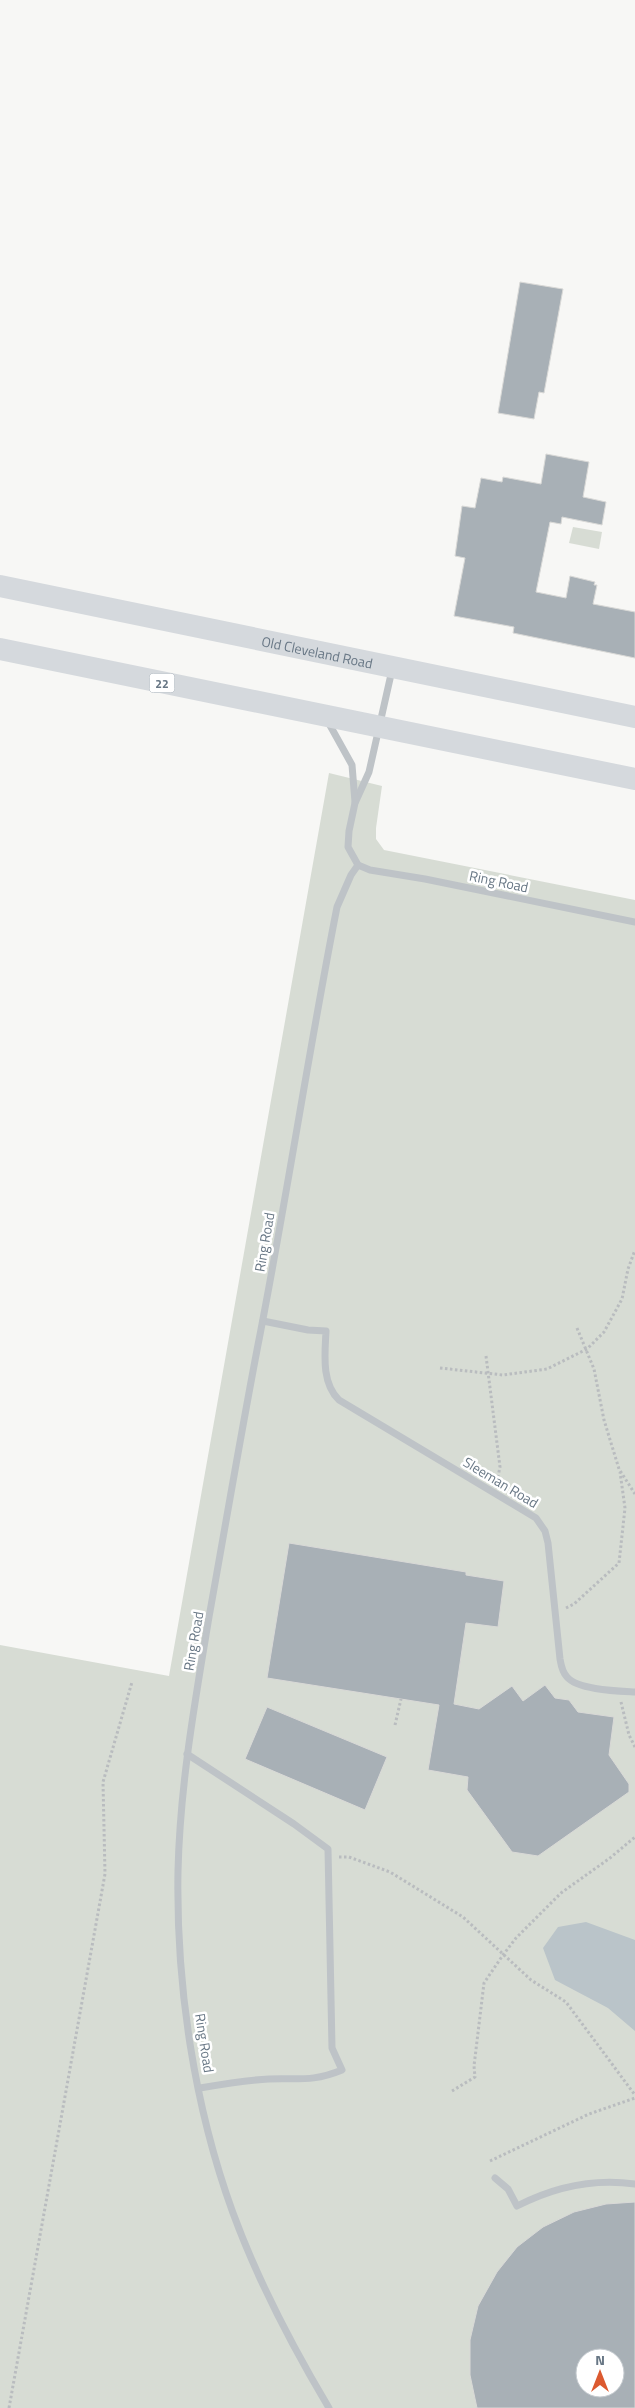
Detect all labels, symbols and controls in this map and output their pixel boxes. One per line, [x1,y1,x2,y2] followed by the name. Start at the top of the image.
[260,630,375,673] street label: Old Cleveland Road
[150,674,174,692] road number: 22
[468,865,530,897] street label: Ring Road
[248,1211,280,1273] street label: Ring Road
[459,1451,543,1513] street label: Sleeman Road
[177,1610,209,1672] street label: Ring Road
[190,2012,220,2074] street label: Ring Road
[575,2348,625,2398] north arrow
[595,2349,605,2370] text: N

